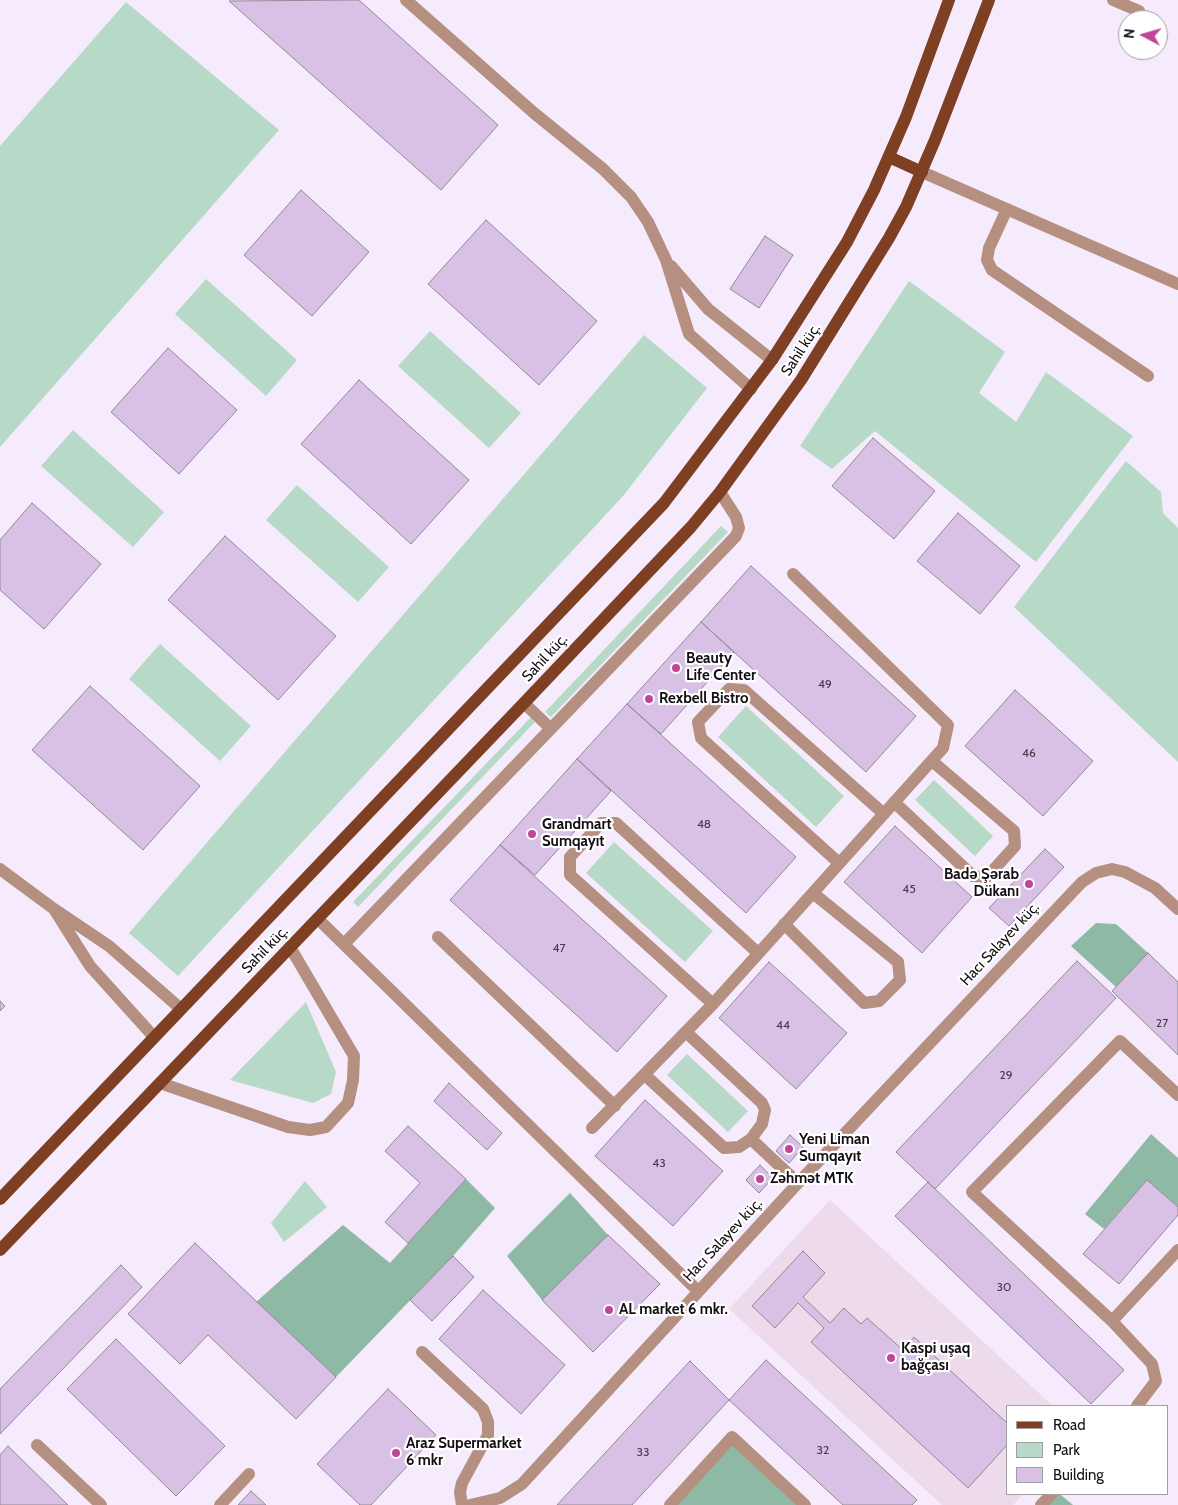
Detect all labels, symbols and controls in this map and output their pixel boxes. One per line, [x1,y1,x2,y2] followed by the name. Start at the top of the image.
[1118,10,1168,60] north arrow
[1120,28,1139,39] text: N
[777,320,825,380] street label: Sahil küç.
[518,630,572,686] street label: Sahil küç.
[686,650,756,685] place label: Beauty Life Center
[670,662,682,674] marker: Beauty Life Center
[818,677,832,691] house number: 49
[659,690,748,708] place label: Rexbell Bistro
[643,693,655,705] marker: Rexbell Bistro
[1022,746,1036,760] house number: 46
[542,816,612,851] place label: Grandmart Sumqayıt
[697,817,711,831] house number: 48
[526,828,538,840] marker: Grandmart Sumqayıt
[944,866,1019,901] place label: Badә Şәrab Dükanı
[1023,878,1035,890] marker: Badә Şәrab Dükanı
[902,882,916,896] house number: 45
[957,898,1043,990] street label: Hacı Salayev küç.
[238,923,292,977] street label: Sahil küç.
[553,941,565,955] house number: 47
[1156,1016,1168,1030] house number: 27
[776,1018,790,1032] house number: 44
[999,1068,1013,1082] house number: 29
[799,1131,870,1166] place label: Yeni Liman Sumqayıt
[783,1143,795,1155] marker: Yeni Liman Sumqayıt
[652,1156,666,1170] house number: 43
[770,1170,853,1188] place label: Zəhmət MTK
[754,1173,766,1185] marker: Zəhmət MTK
[680,1194,766,1286] street label: Hacı Salayev küç.
[997,1280,1011,1294] house number: 30
[619,1301,728,1319] place label: AL market 6 mkr.
[603,1304,615,1316] marker: AL market 6 mkr.
[901,1340,970,1375] place label: Kaspi uşaq bağçası
[885,1352,897,1364] marker: Kaspi uşaq bağçası
[1006,1405,1168,1495] legend
[1053,1416,1086,1434] text: Road
[406,1435,522,1470] place label: Araz Supermarket 6 mkr
[1053,1441,1080,1459] text: Park
[817,1443,829,1457] house number: 32
[637,1445,649,1459] house number: 33
[390,1447,402,1459] marker: Araz Supermarket 6 mkr
[1053,1466,1104,1484] text: Building

